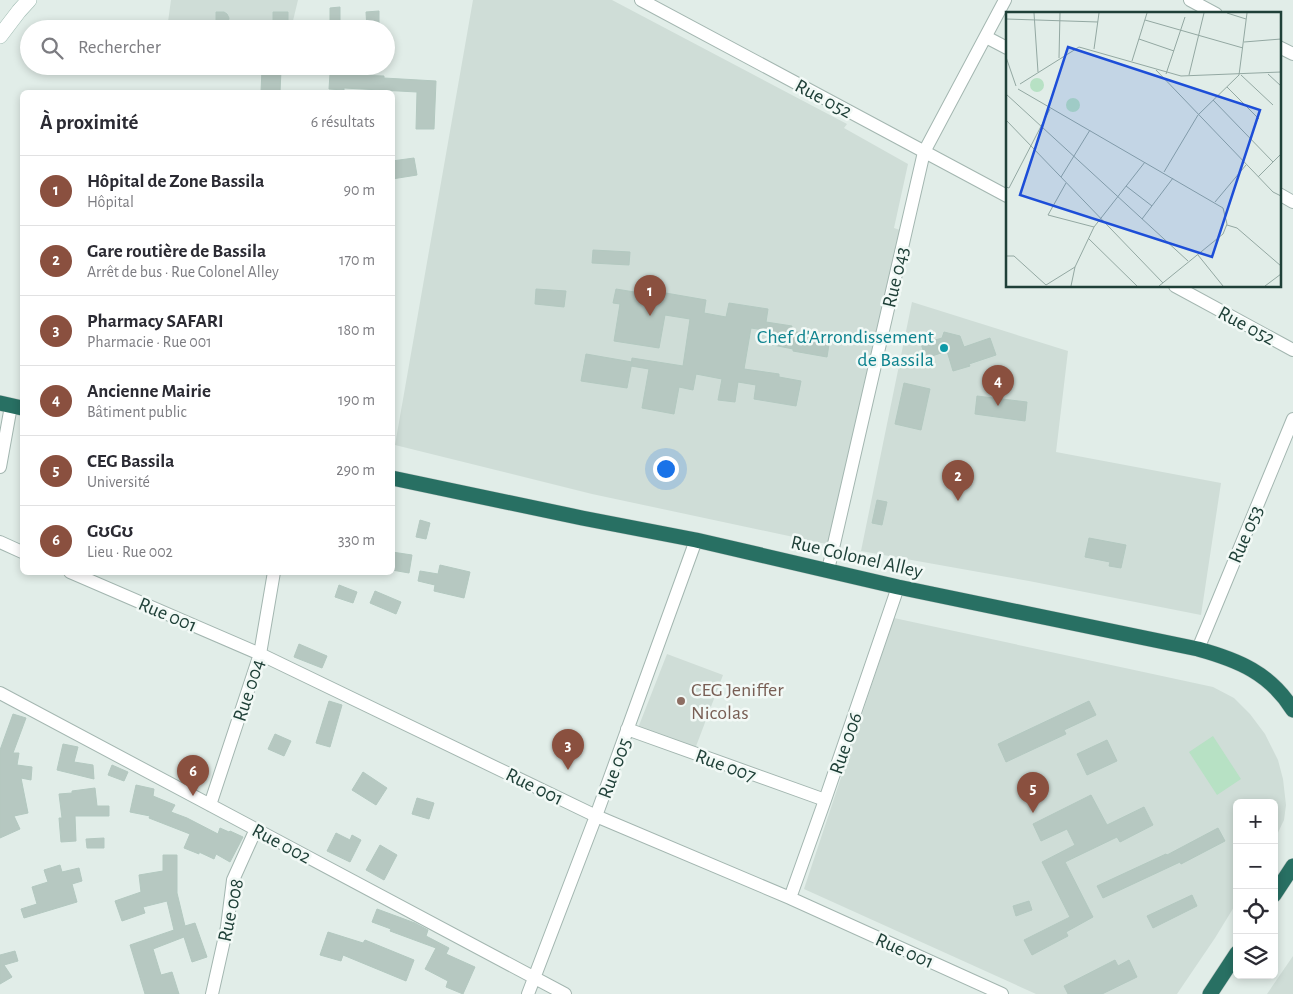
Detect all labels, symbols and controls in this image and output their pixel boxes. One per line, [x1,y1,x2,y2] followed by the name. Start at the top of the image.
[1006,12,1280,288] inset map
[20,20,395,75] search box
[38,34,66,62] icon: search
[78,38,161,57] text: Rechercher
[792,76,855,122] street label: Rue 052
[40,112,138,133] text: À proximité
[311,114,375,130] text: 6 résultats
[87,172,264,191] text: Hôpital de Zone Bassila
[53,182,59,198] text: 1
[344,182,375,198] text: 90 m
[87,194,134,210] text: Hôpital
[87,242,266,261] text: Gare routière de Bassila
[879,245,913,310] street label: Rue 043
[52,252,60,268] text: 2
[339,252,375,268] text: 170 m
[87,264,279,280] text: Arrêt de bus · Rue Colonel Alley
[634,275,666,316] pin: 1
[1215,303,1278,349] street label: Rue 052
[87,312,224,331] text: Pharmacy SAFARI
[53,322,59,338] text: 3
[338,322,375,338] text: 180 m
[757,327,935,370] place label: Chef d'Arrondissement de Bassila
[87,334,212,350] text: Pharmacie · Rue 001
[938,342,950,354] marker: Chef d'Arrondissement de Bassila
[982,365,1014,406] pin: 4
[87,382,211,401] text: Ancienne Mairie
[52,392,60,408] text: 4
[338,392,375,408] text: 190 m
[87,404,187,420] text: Bâtiment public
[87,452,174,471] text: CEG Bassila
[653,456,679,482] your location
[942,460,974,501] pin: 2
[53,462,59,478] text: 5
[336,462,375,478] text: 290 m
[87,474,150,490] text: Université
[1225,503,1267,566] street label: Rue 053
[87,522,133,541] text: GʊGʊ
[52,532,60,548] text: 6
[338,532,375,548] text: 330 m
[789,532,925,582] street label: Rue Colonel Alley
[87,544,173,560] text: Lieu · Rue 002
[135,594,200,636] street label: Rue 001
[230,657,268,724] street label: Rue 004
[691,680,784,723] place label: CEG Jeniffer Nicolas
[675,695,687,707] marker: CEG Jeniffer Nicolas
[826,710,866,777] street label: Rue 006
[552,729,584,770] pin: 3
[595,735,635,801] street label: Rue 005
[693,746,759,786] street label: Rue 007
[177,755,209,796] pin: 6
[503,764,567,809] street label: Rue 001
[1017,772,1049,813] pin: 5
[1233,799,1278,979] map controls
[1233,799,1278,844] button: +
[249,820,314,868] street label: Rue 002
[1233,844,1278,889] button: −
[215,877,247,944] street label: Rue 008
[1233,889,1278,934] button: locate
[872,929,937,973] street label: Rue 001
[1233,934,1278,979] button: layers

